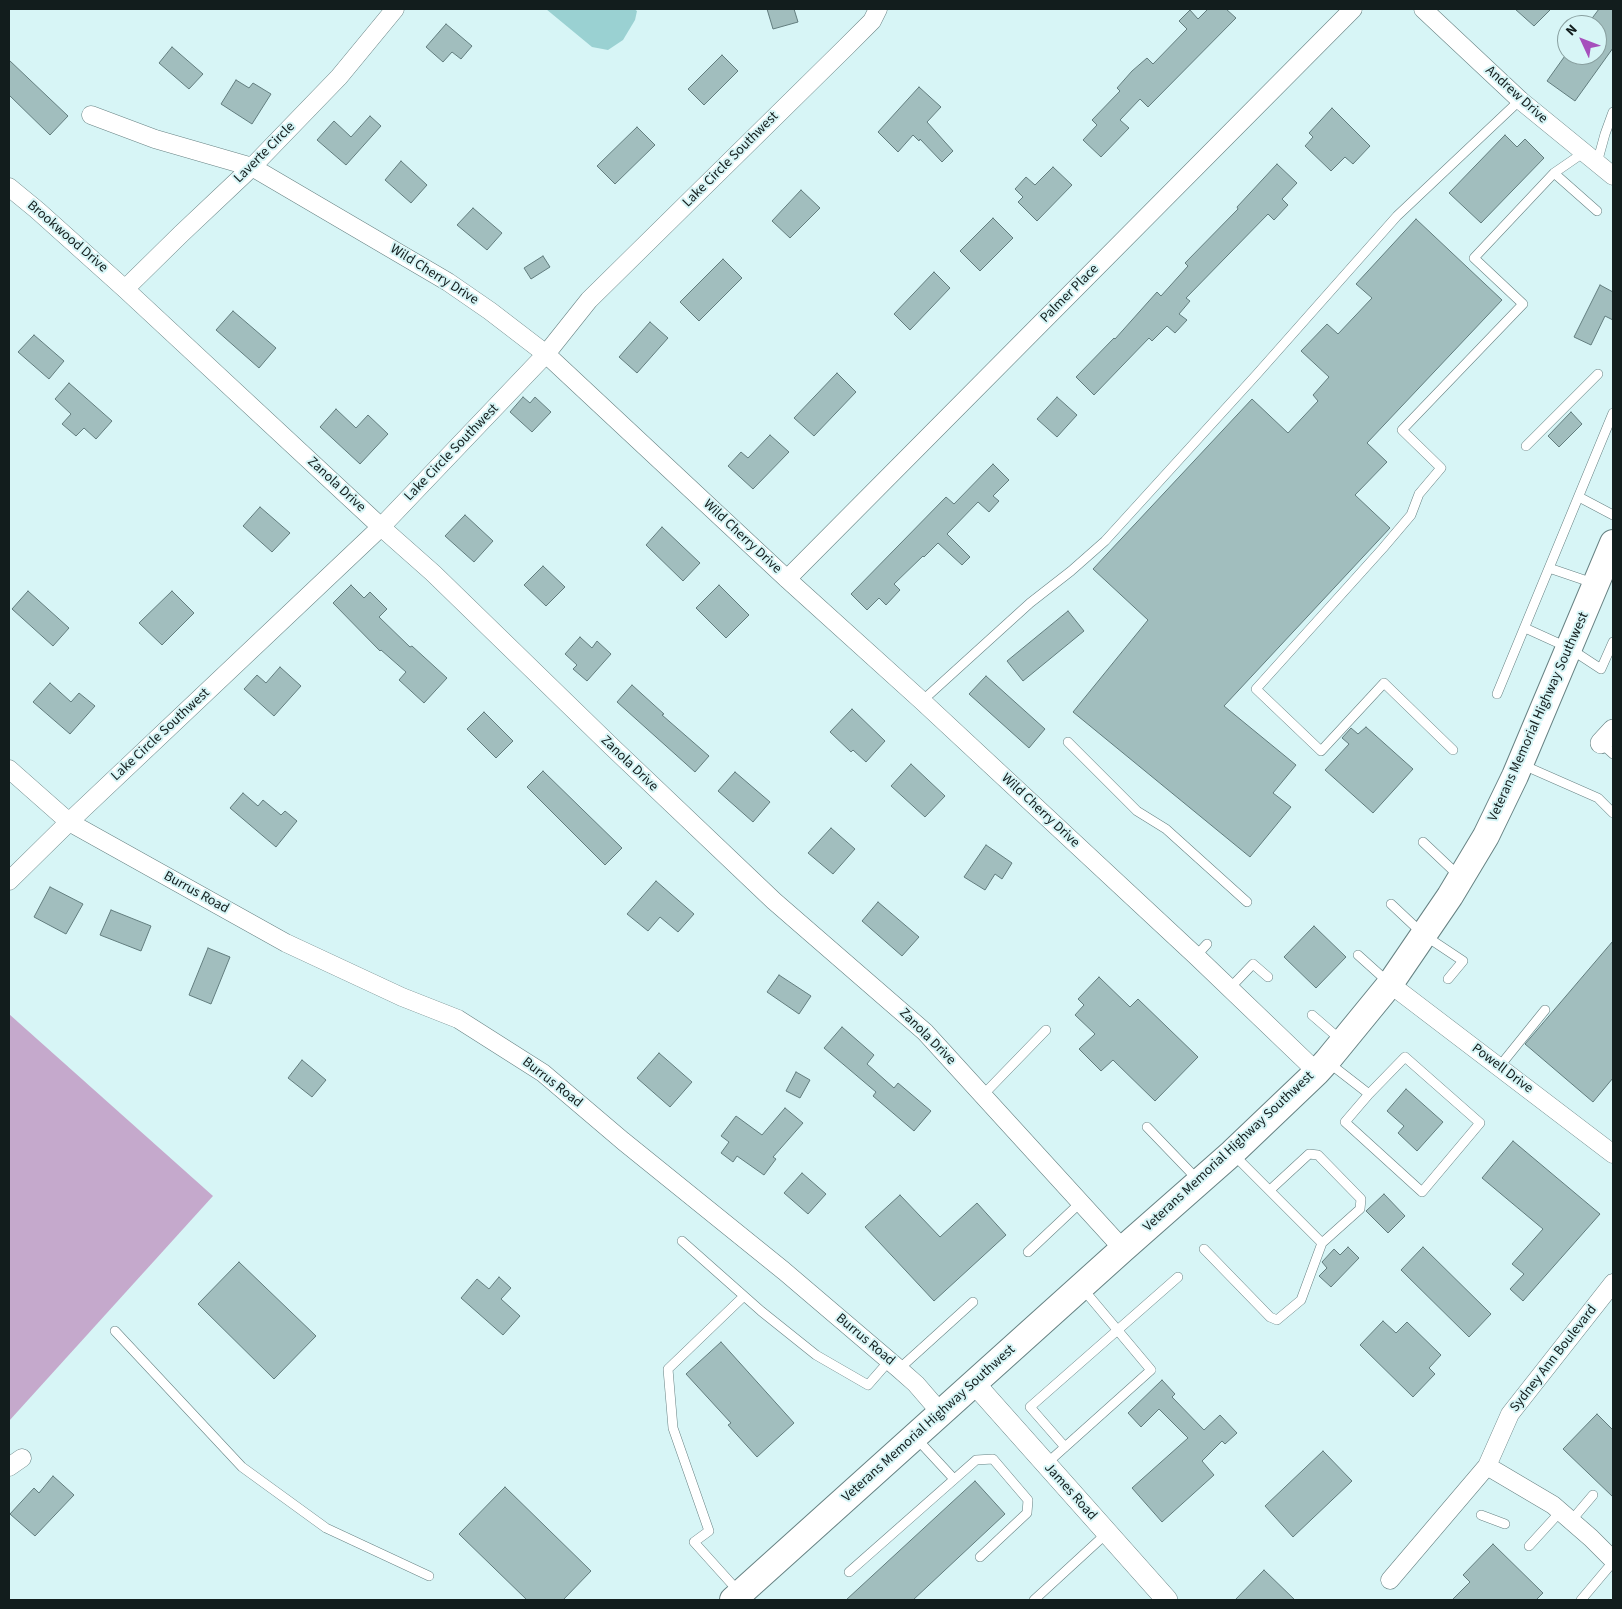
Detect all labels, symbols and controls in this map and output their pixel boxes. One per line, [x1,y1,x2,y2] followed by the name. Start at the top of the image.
[1557,15,1607,65] north arrow
[1561,20,1582,41] text: N
[1481,63,1551,127] street label: Andrew Drive
[680,109,782,211] street label: Lake Circle Southwest
[231,119,299,187] street label: Laverte Circle
[23,197,111,277] street label: Brookwood Drive
[387,241,481,309] street label: Wild Cherry Drive
[1037,261,1103,327] street label: Palmer Place
[401,401,503,505] street label: Lake Circle Southwest
[303,454,369,516] street label: Zanola Drive
[699,496,785,578] street label: Wild Cherry Drive
[1485,610,1593,824] street label: Veterans Memorial Highway Southwest
[108,685,214,785] street label: Lake Circle Southwest
[597,732,661,796] street label: Zanola Drive
[997,770,1083,852] street label: Wild Cherry Drive
[160,868,232,918] street label: Burrus Road
[895,1005,959,1069] street label: Zanola Drive
[1468,1041,1536,1097] street label: Powell Drive
[519,1054,585,1112] street label: Burrus Road
[1140,1068,1318,1236] street label: Veterans Memorial Highway Southwest
[1507,1302,1601,1416] street label: Sydney Ann Boulevard
[832,1310,898,1370] street label: Burrus Road
[839,1342,1019,1506] street label: Veterans Memorial Highway Southwest
[1040,1460,1100,1524] street label: James Road

